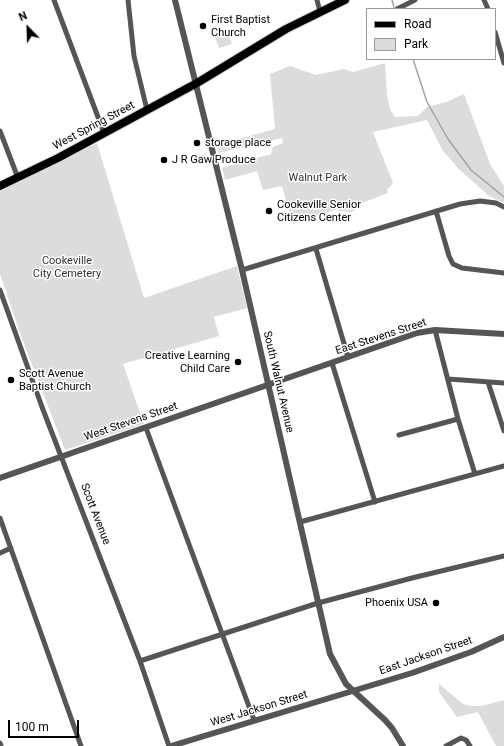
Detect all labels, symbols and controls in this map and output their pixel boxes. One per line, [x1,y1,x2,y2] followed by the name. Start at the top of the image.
[8,8,48,48] north arrow
[366,8,496,60] legend
[17,9,29,24] text: N
[211,13,270,39] place label: First Baptist Church
[404,17,432,31] text: Road
[198,21,208,31] marker: First Baptist Church
[404,37,428,51] text: Park
[51,99,137,153] street label: West Spring Street
[205,136,271,150] place label: storage place
[192,138,202,148] marker: storage place
[172,153,255,167] place label: J R Gaw Produce
[159,155,169,165] marker: J R Gaw Produce
[289,171,347,185] park label: Walnut Park
[277,198,361,224] place label: Cookeville Senior Citizens Center
[264,206,274,216] marker: Cookeville Senior Citizens Center
[33,254,101,280] park label: Cookeville City Cemetery
[334,316,428,358] street label: East Stevens Street
[260,330,296,434] street label: South Walnut Avenue
[145,349,230,375] place label: Creative Learning Child Care
[233,357,243,367] marker: Creative Learning Child Care
[19,367,91,393] place label: Scott Avenue Baptist Church
[6,375,16,385] marker: Scott Avenue Baptist Church
[83,400,179,444] street label: West Stevens Street
[77,482,113,546] street label: Scott Avenue
[365,596,428,610] place label: Phoenix USA
[431,598,441,608] marker: Phoenix USA
[378,634,474,678] street label: East Jackson Street
[209,688,309,730] street label: West Jackson Street
[10,712,81,738] scale bar
[15,720,49,734] text: 100 m

